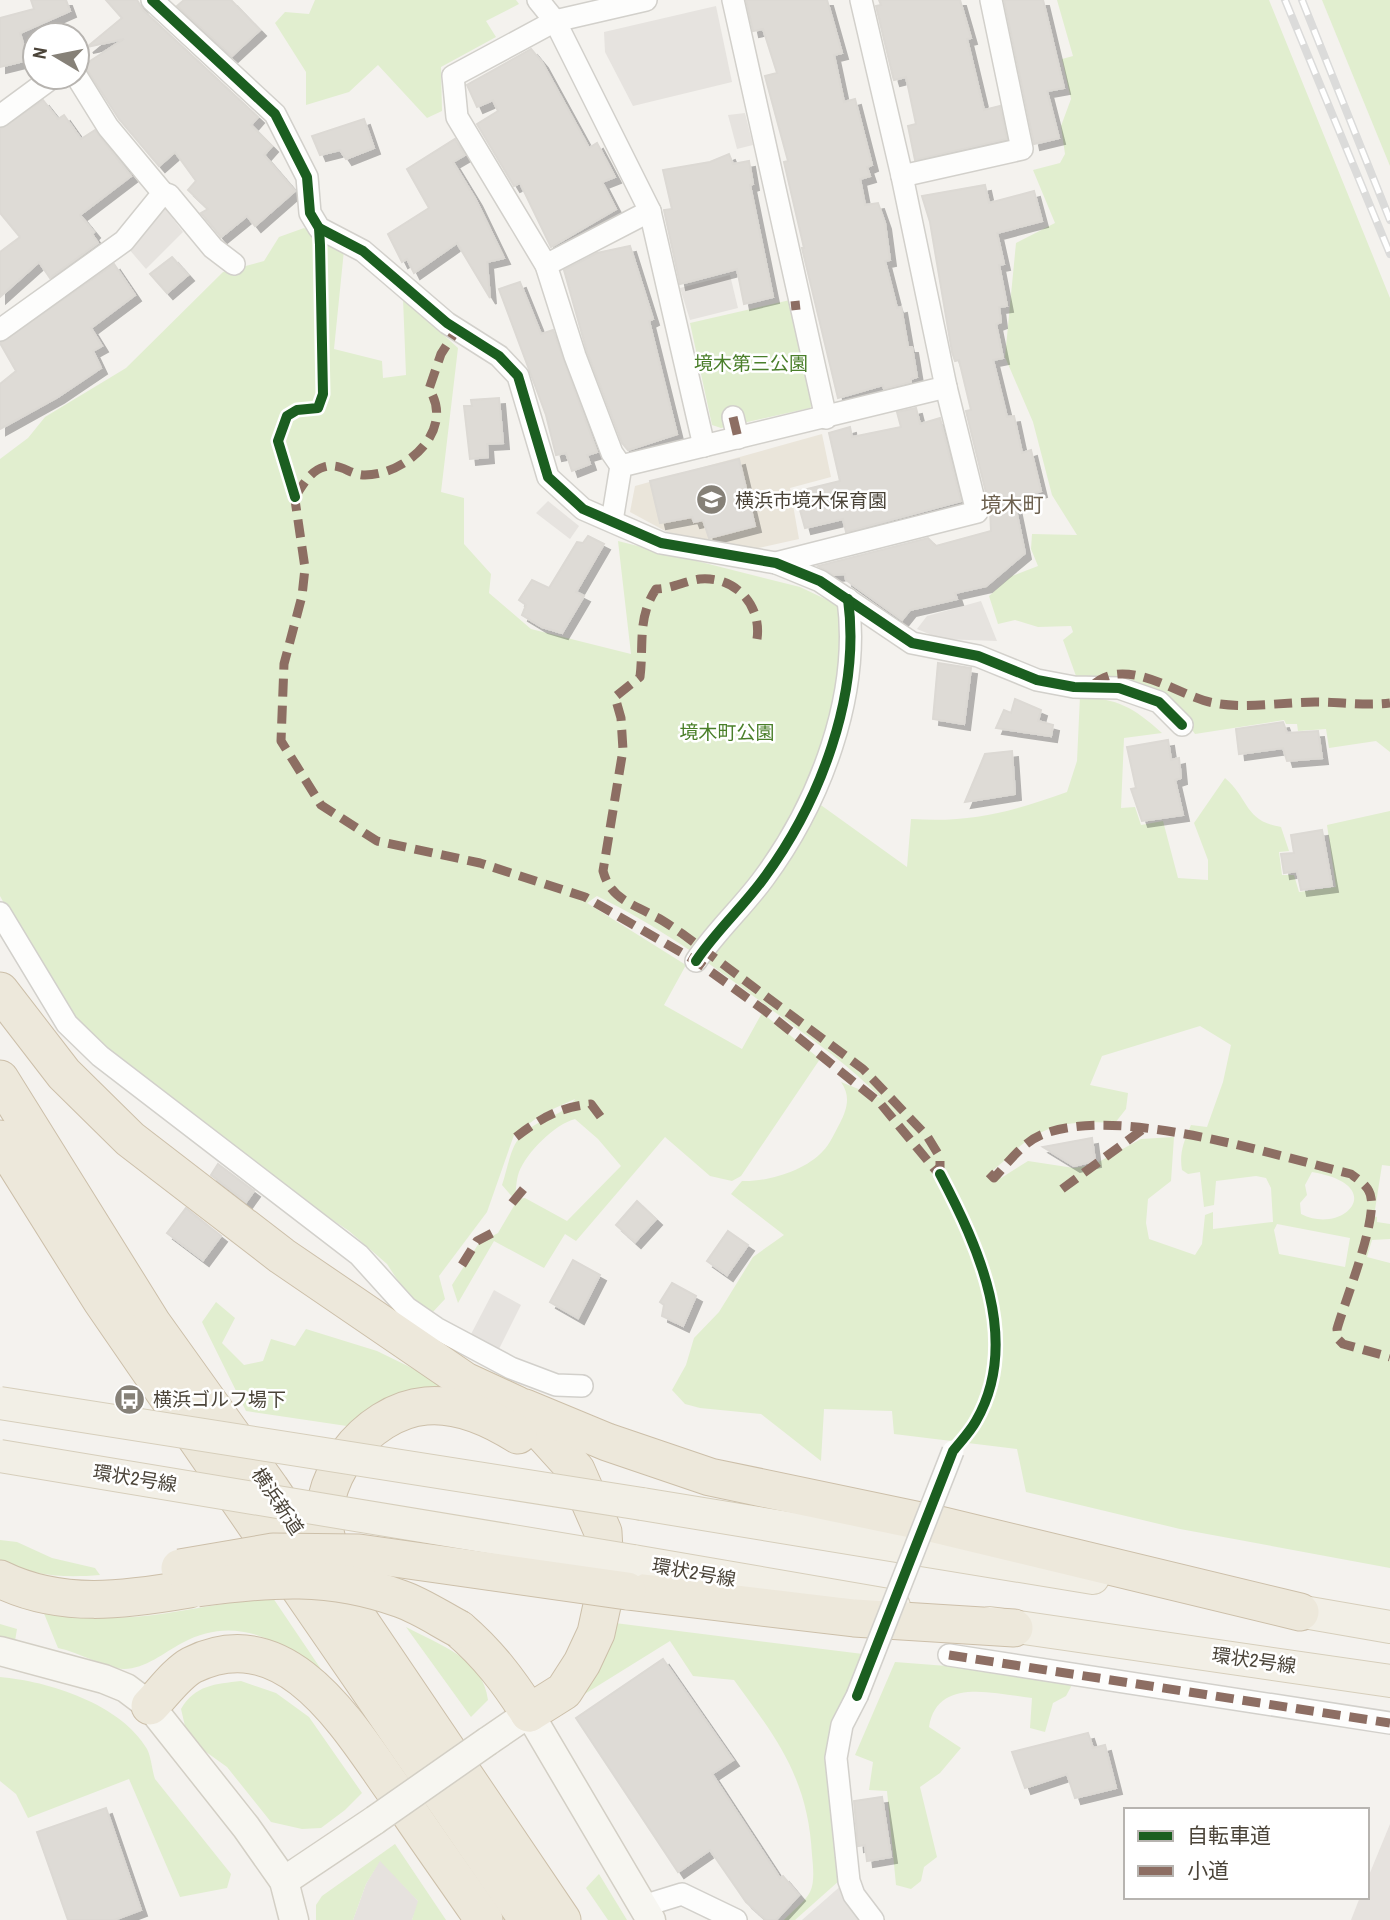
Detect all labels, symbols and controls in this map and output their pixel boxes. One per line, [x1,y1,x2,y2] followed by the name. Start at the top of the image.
[21,21,91,91] north arrow
[25,45,53,61] text: N
[694,350,808,376] park label: 境木第三公園
[695,483,729,517] school or university icon: 横浜市境木保育園
[735,487,887,513] place label: 横浜市境木保育園
[981,490,1044,519] district label: 境木町
[679,719,775,745] park label: 境木町公園
[113,1382,147,1416] bus stop icon: 横浜ゴルフ場下
[153,1386,286,1412] place label: 横浜ゴルフ場下
[91,1459,179,1497] street label: 環状2号線
[246,1462,310,1540] street label: 横浜新道
[650,1552,738,1592] street label: 環状2号線
[1210,1641,1298,1679] street label: 環状2号線
[1124,1808,1369,1899] legend
[1187,1821,1271,1850] text: 自転車道
[1187,1856,1229,1885] text: 小道

